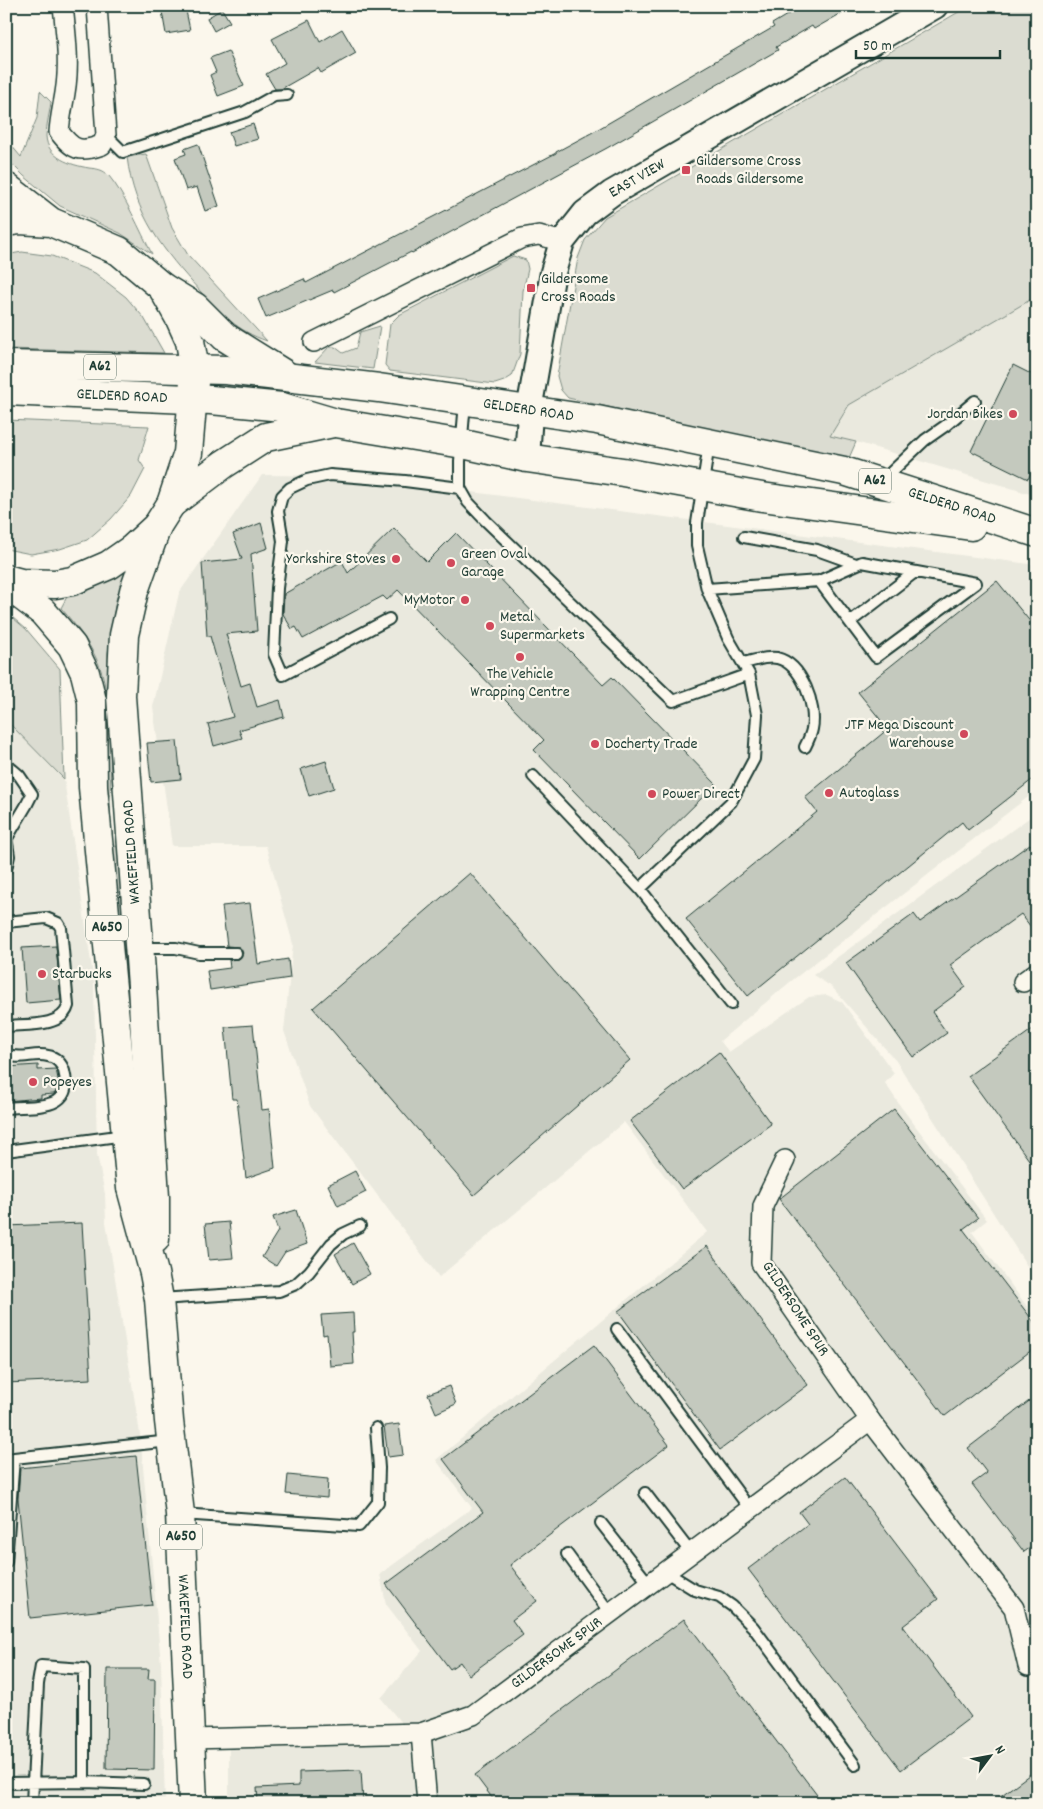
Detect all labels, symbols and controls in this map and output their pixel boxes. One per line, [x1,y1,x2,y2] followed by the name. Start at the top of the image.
[856,28,999,60] scale bar
[863,36,892,58] text: 50 m
[696,150,804,191] place label: Gildersome Cross Roads Gildersome
[604,152,671,204] street label: EAST VIEW
[680,164,692,176] marker: Gildersome Cross Roads Gildersome
[541,268,616,309] place label: Gildersome Cross Roads
[525,282,537,294] marker: Gildersome Cross Roads
[84,354,116,380] road number: A62
[76,383,168,410] street label: GELDERD ROAD
[482,392,575,428] street label: GELDERD ROAD
[927,403,1003,426] place label: Jordan Bikes
[1007,408,1019,420] marker: Jordan Bikes
[859,468,891,494] road number: A62
[905,481,999,531] street label: GELDERD ROAD
[461,543,528,584] place label: Green Oval Garage
[286,548,386,571] place label: Yorkshire Stoves
[390,553,402,565] marker: Yorkshire Stoves
[445,557,457,569] marker: Green Oval Garage
[404,589,455,612] place label: MyMotor
[459,594,471,606] marker: MyMotor
[500,606,585,647] place label: Metal Supermarkets
[484,620,496,632] marker: Metal Supermarkets
[514,651,526,663] marker: The Vehicle Wrapping Centre
[470,663,570,704] place label: The Vehicle Wrapping Centre
[845,714,954,755] place label: JTF Mega Discount Warehouse
[958,728,970,740] marker: JTF Mega Discount Warehouse
[605,733,698,756] place label: Docherty Trade
[589,738,601,750] marker: Docherty Trade
[839,782,900,805] place label: Autoglass
[662,783,740,806] place label: Power Direct
[823,787,835,799] marker: Autoglass
[646,788,658,800] marker: Power Direct
[117,799,147,905] street label: WAKEFIELD ROAD
[86,916,128,940] road number: A650
[52,963,112,986] place label: Starbucks
[36,968,48,980] marker: Starbucks
[43,1071,92,1094] place label: Popeyes
[27,1076,39,1088] marker: Popeyes
[756,1257,835,1361] street label: GILDERSOME SPUR
[160,1524,202,1550] road number: A650
[171,1574,199,1679] street label: WAKEFIELD ROAD
[506,1611,607,1695] street label: GILDERSOME SPUR
[966,1732,1016,1782] north arrow
[989,1742,1010,1758] text: N

